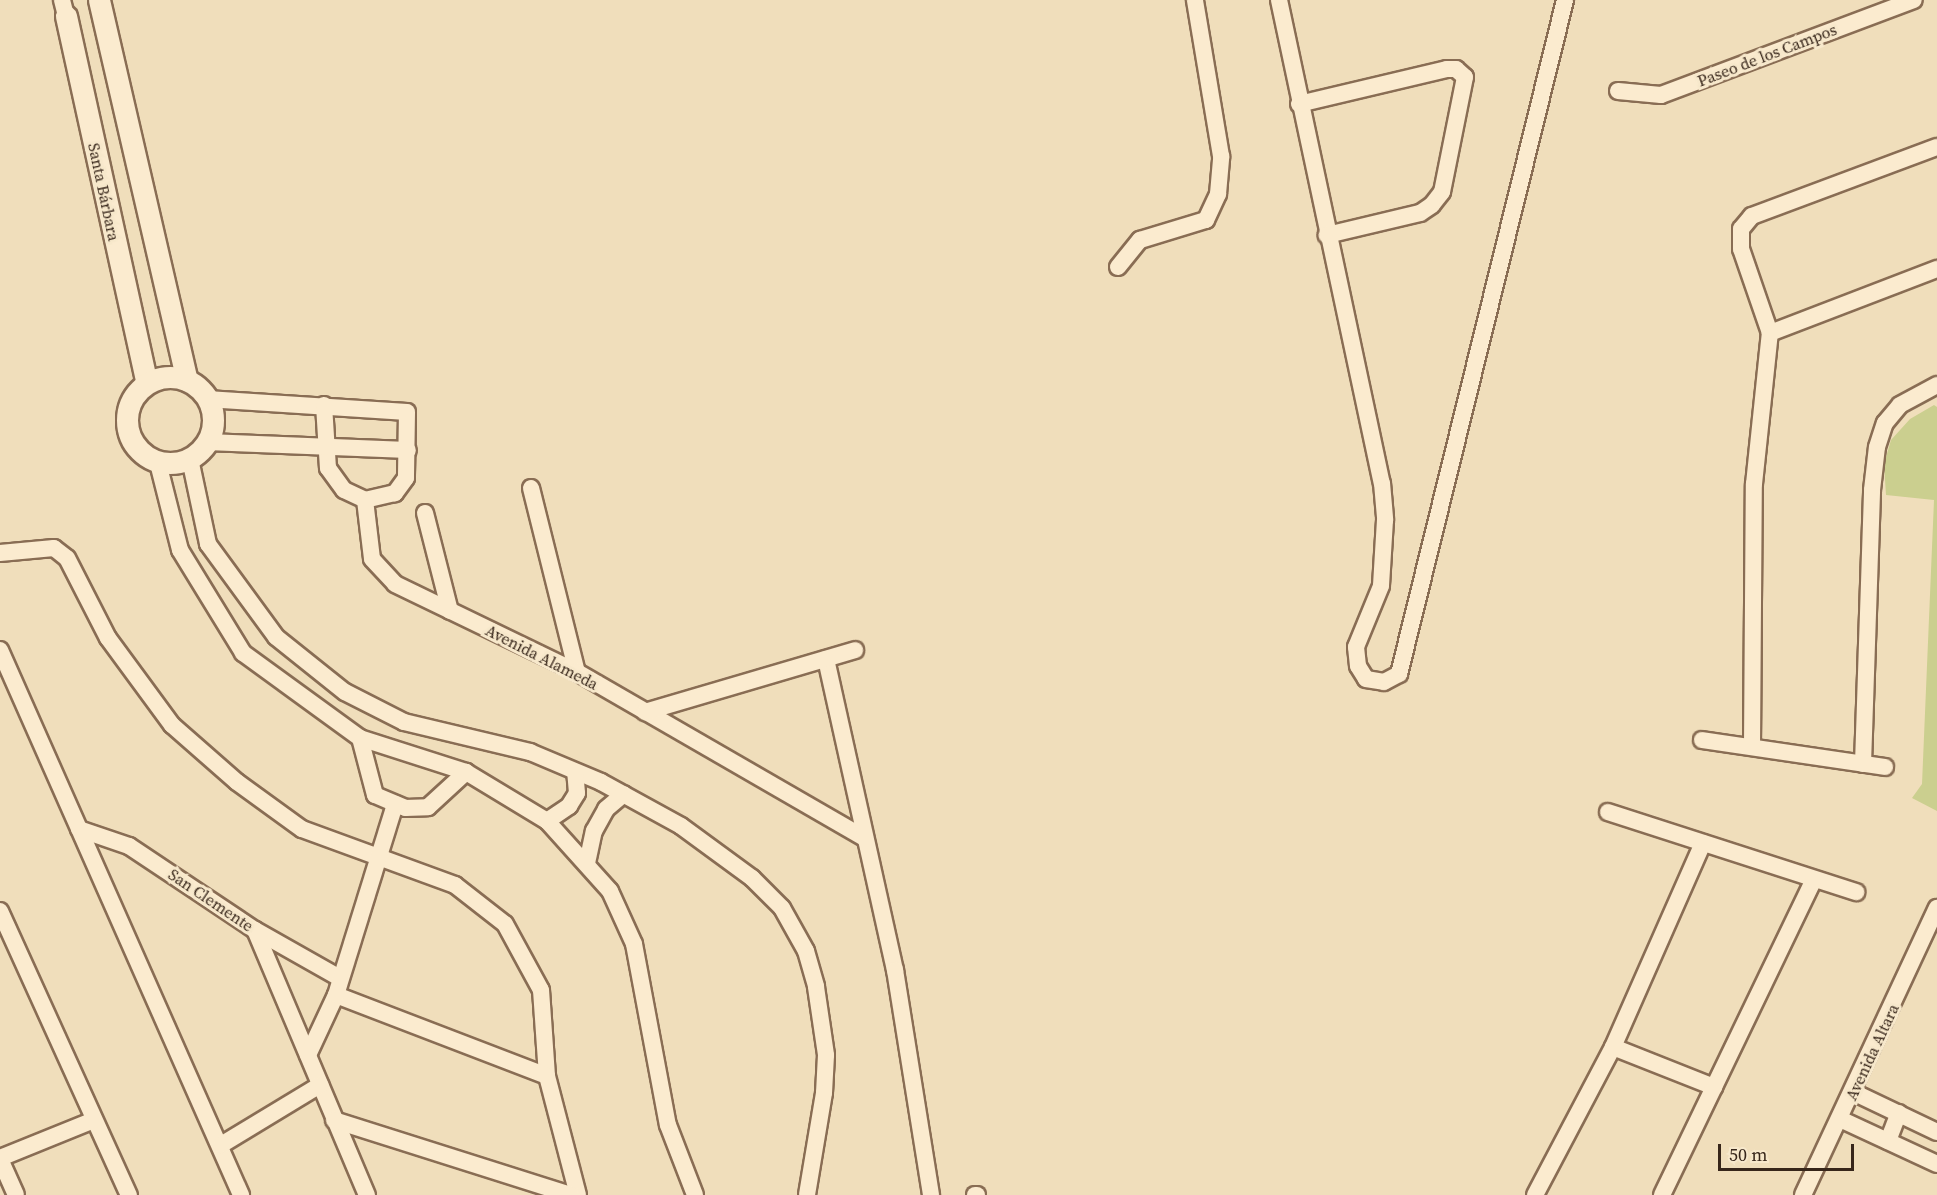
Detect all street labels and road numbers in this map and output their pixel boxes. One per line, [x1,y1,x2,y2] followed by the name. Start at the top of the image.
[1695,20,1839,90] street label: Paseo de los Campos
[84,141,124,243] street label: Santa Bárbara
[483,620,601,694] street label: Avenida Alameda
[165,865,257,935] street label: San Clemente
[1841,1001,1903,1103] street label: Avenida Altara

